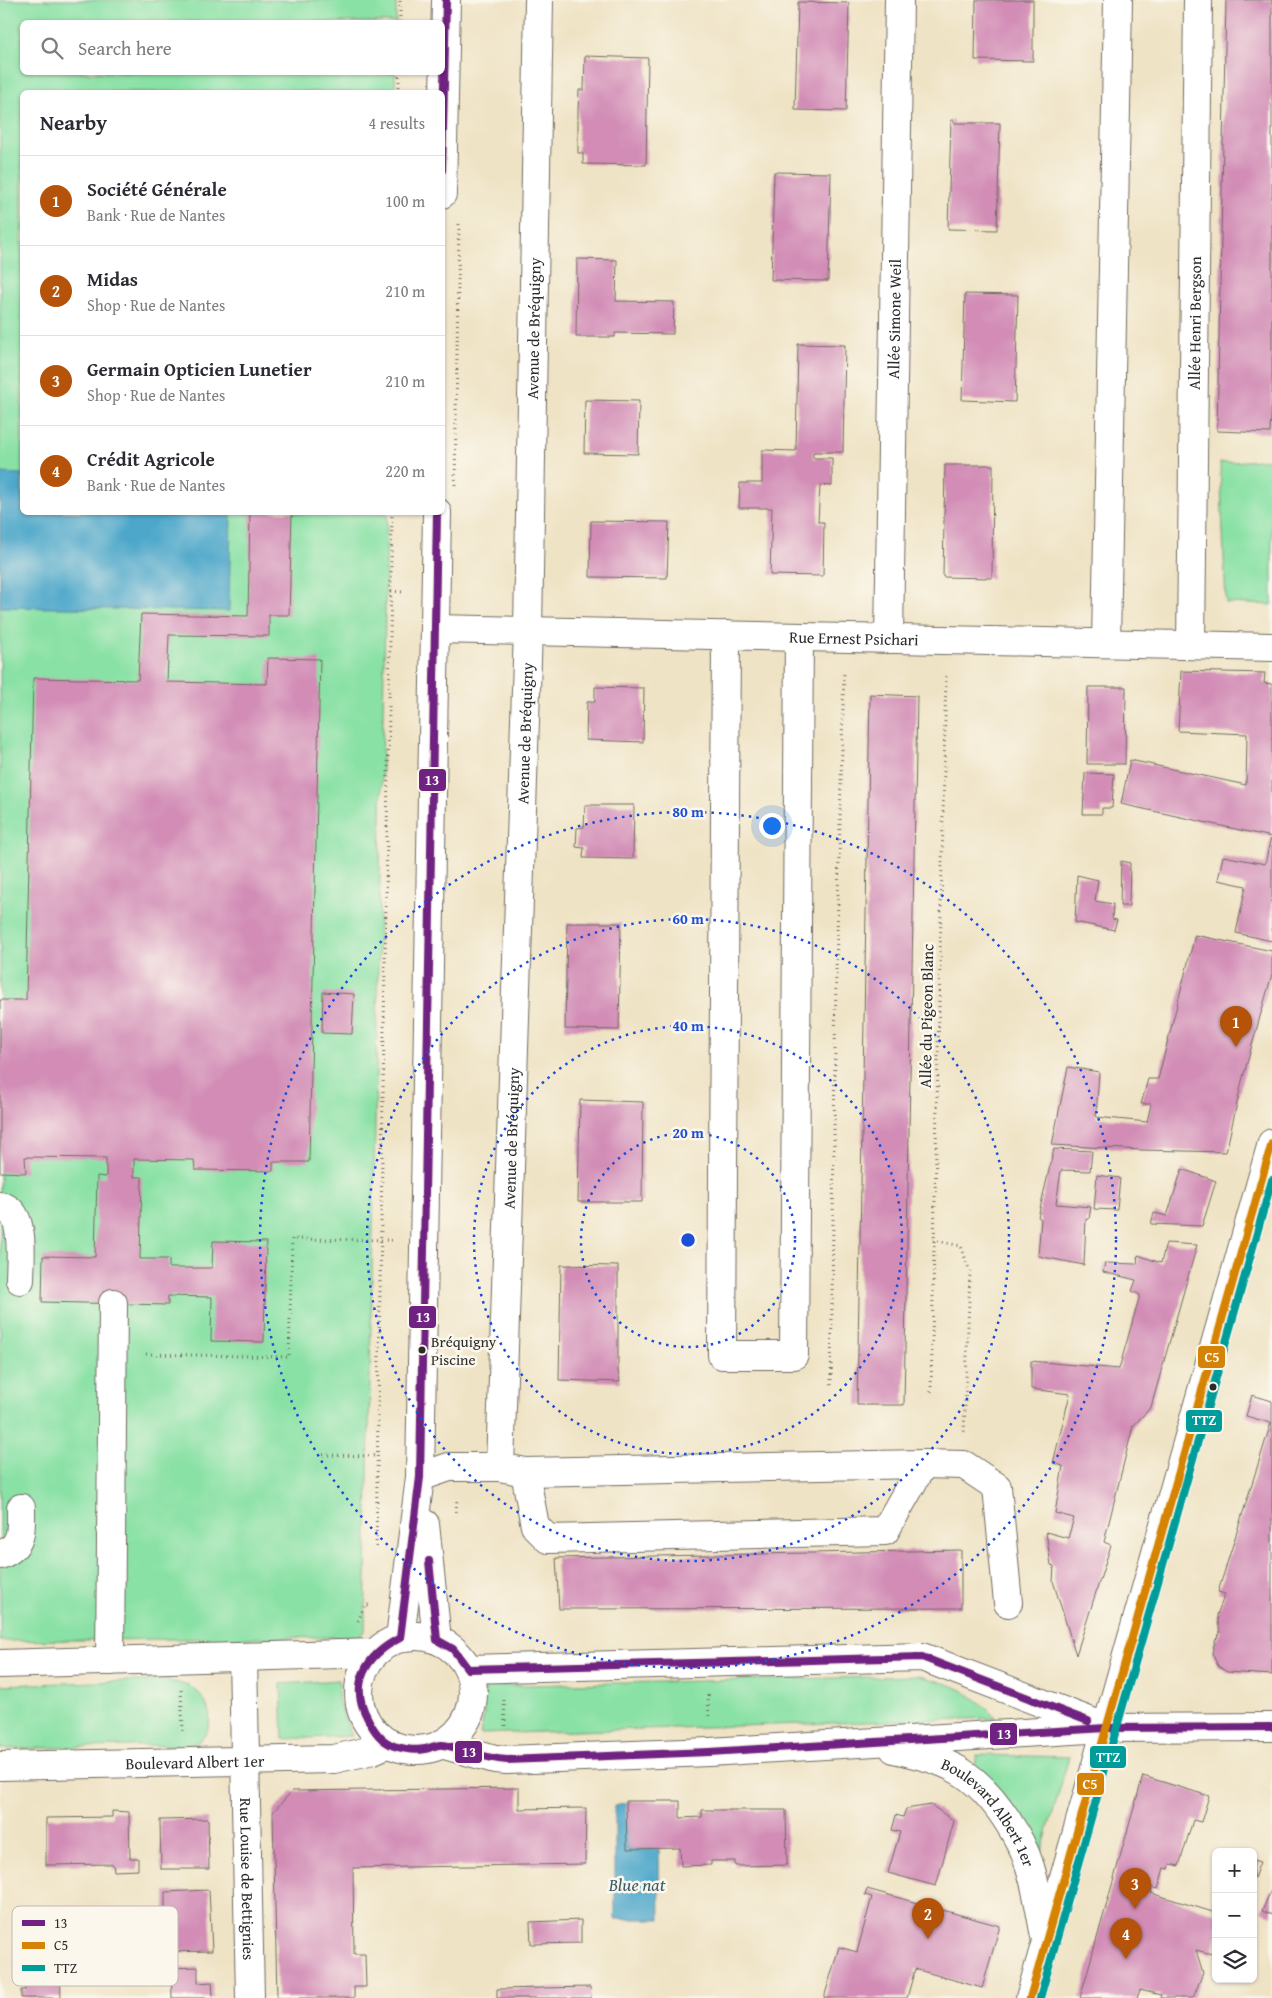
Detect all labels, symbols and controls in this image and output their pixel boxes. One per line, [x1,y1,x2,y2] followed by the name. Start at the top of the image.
[20,20,445,75] search box
[38,34,66,62] icon: search
[78,34,172,62] text: Search here
[40,107,107,138] text: Nearby
[368,111,425,135] text: 4 results
[87,175,227,203] text: Société Générale
[52,189,60,213] text: 1
[385,189,425,213] text: 100 m
[87,203,225,227] text: Bank · Rue de Nantes
[1182,256,1207,390] street label: Allée Henri Bergson
[520,257,547,400] street label: Avenue de Bréquigny
[881,258,907,379] street label: Allée Simone Weil
[87,265,138,293] text: Midas
[52,279,60,303] text: 2
[385,279,425,303] text: 210 m
[87,293,225,317] text: Shop · Rue de Nantes
[87,355,312,383] text: Germain Opticien Lunetier
[52,369,60,393] text: 3
[385,369,425,393] text: 210 m
[87,383,225,407] text: Shop · Rue de Nantes
[87,445,215,473] text: Crédit Agricole
[52,459,60,483] text: 4
[385,459,425,483] text: 220 m
[87,473,225,497] text: Bank · Rue de Nantes
[789,625,919,651] street label: Rue Ernest Psichari
[510,662,539,805] street label: Avenue de Bréquigny
[418,768,447,792] line badge: 13
[425,770,439,790] text: 13
[672,801,704,822] text: 80 m
[759,813,785,839] your location
[672,908,704,929] text: 60 m
[913,944,939,1088] street label: Allée du Pigeon Blanc
[1220,1006,1252,1047] pin: 1
[672,1015,704,1036] text: 40 m
[497,1067,525,1210] street label: Avenue de Bréquigny
[672,1122,704,1143] text: 20 m
[679,1231,697,1249] centre of rings
[408,1305,437,1329] line badge: 13
[416,1307,430,1327] text: 13
[431,1331,497,1370] place label: Bréquigny Piscine
[417,1345,427,1355] marker: Bréquigny Piscine
[1197,1345,1226,1369] line badge: C5
[1204,1347,1220,1367] text: C5
[1208,1382,1218,1392] unlabelled marker
[1185,1409,1223,1433] line badge: TTZ
[1192,1410,1216,1430] text: TTZ
[989,1722,1018,1746] line badge: 13
[997,1724,1011,1744] text: 13
[454,1740,483,1764] line badge: 13
[462,1742,476,1762] text: 13
[1089,1745,1127,1769] line badge: TTZ
[1096,1747,1120,1767] text: TTZ
[125,1748,265,1775] street label: Boulevard Albert 1er
[938,1752,1041,1870] street label: Boulevard Albert 1er
[1076,1772,1105,1796] line badge: C5
[1082,1774,1098,1794] text: C5
[234,1797,261,1961] street label: Rue Louise de Bettignies
[1212,1848,1257,1983] map controls
[1212,1848,1257,1893] button: +
[1119,1868,1151,1909] pin: 3
[608,1871,666,1898] water label: Blue nat
[1212,1893,1257,1938] button: −
[912,1898,944,1939] pin: 2
[12,1906,178,1986] legend
[54,1913,67,1933] text: 13
[1110,1918,1142,1959] pin: 4
[54,1935,68,1955] text: C5
[1212,1938,1257,1983] button: layers
[54,1958,77,1978] text: TTZ

